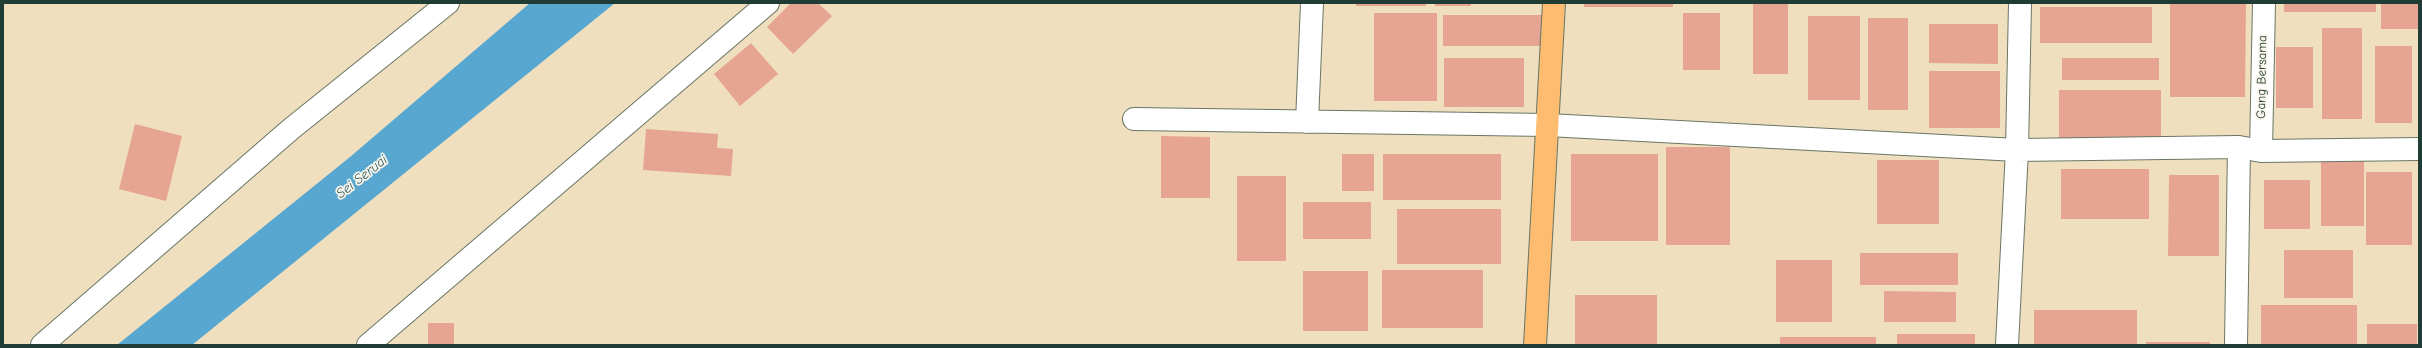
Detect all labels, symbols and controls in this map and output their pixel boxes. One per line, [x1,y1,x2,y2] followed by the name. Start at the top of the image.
[2253,35,2271,119] street label: Gang Bersama
[333,152,391,202] water label: Sei Seruai

